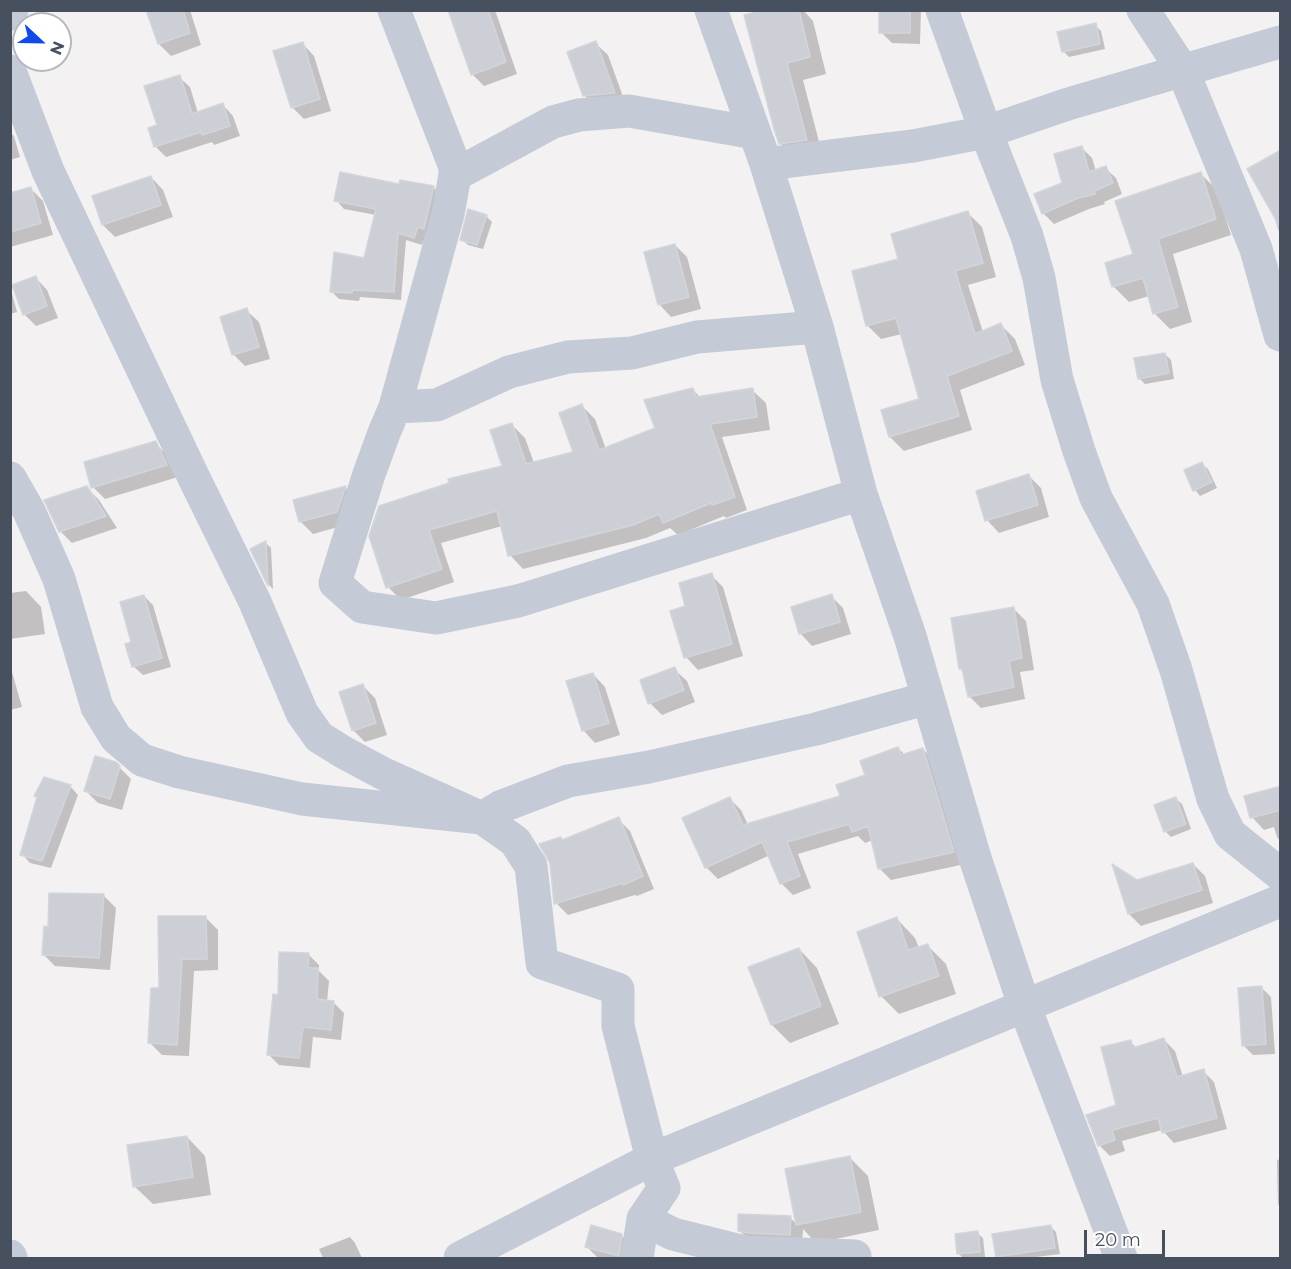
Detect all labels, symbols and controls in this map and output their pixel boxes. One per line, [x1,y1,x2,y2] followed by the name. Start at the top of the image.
[12,12,72,72] north arrow
[46,39,69,58] text: N
[1087,1218,1168,1256] scale bar
[1095,1229,1141,1251] text: 20 m

